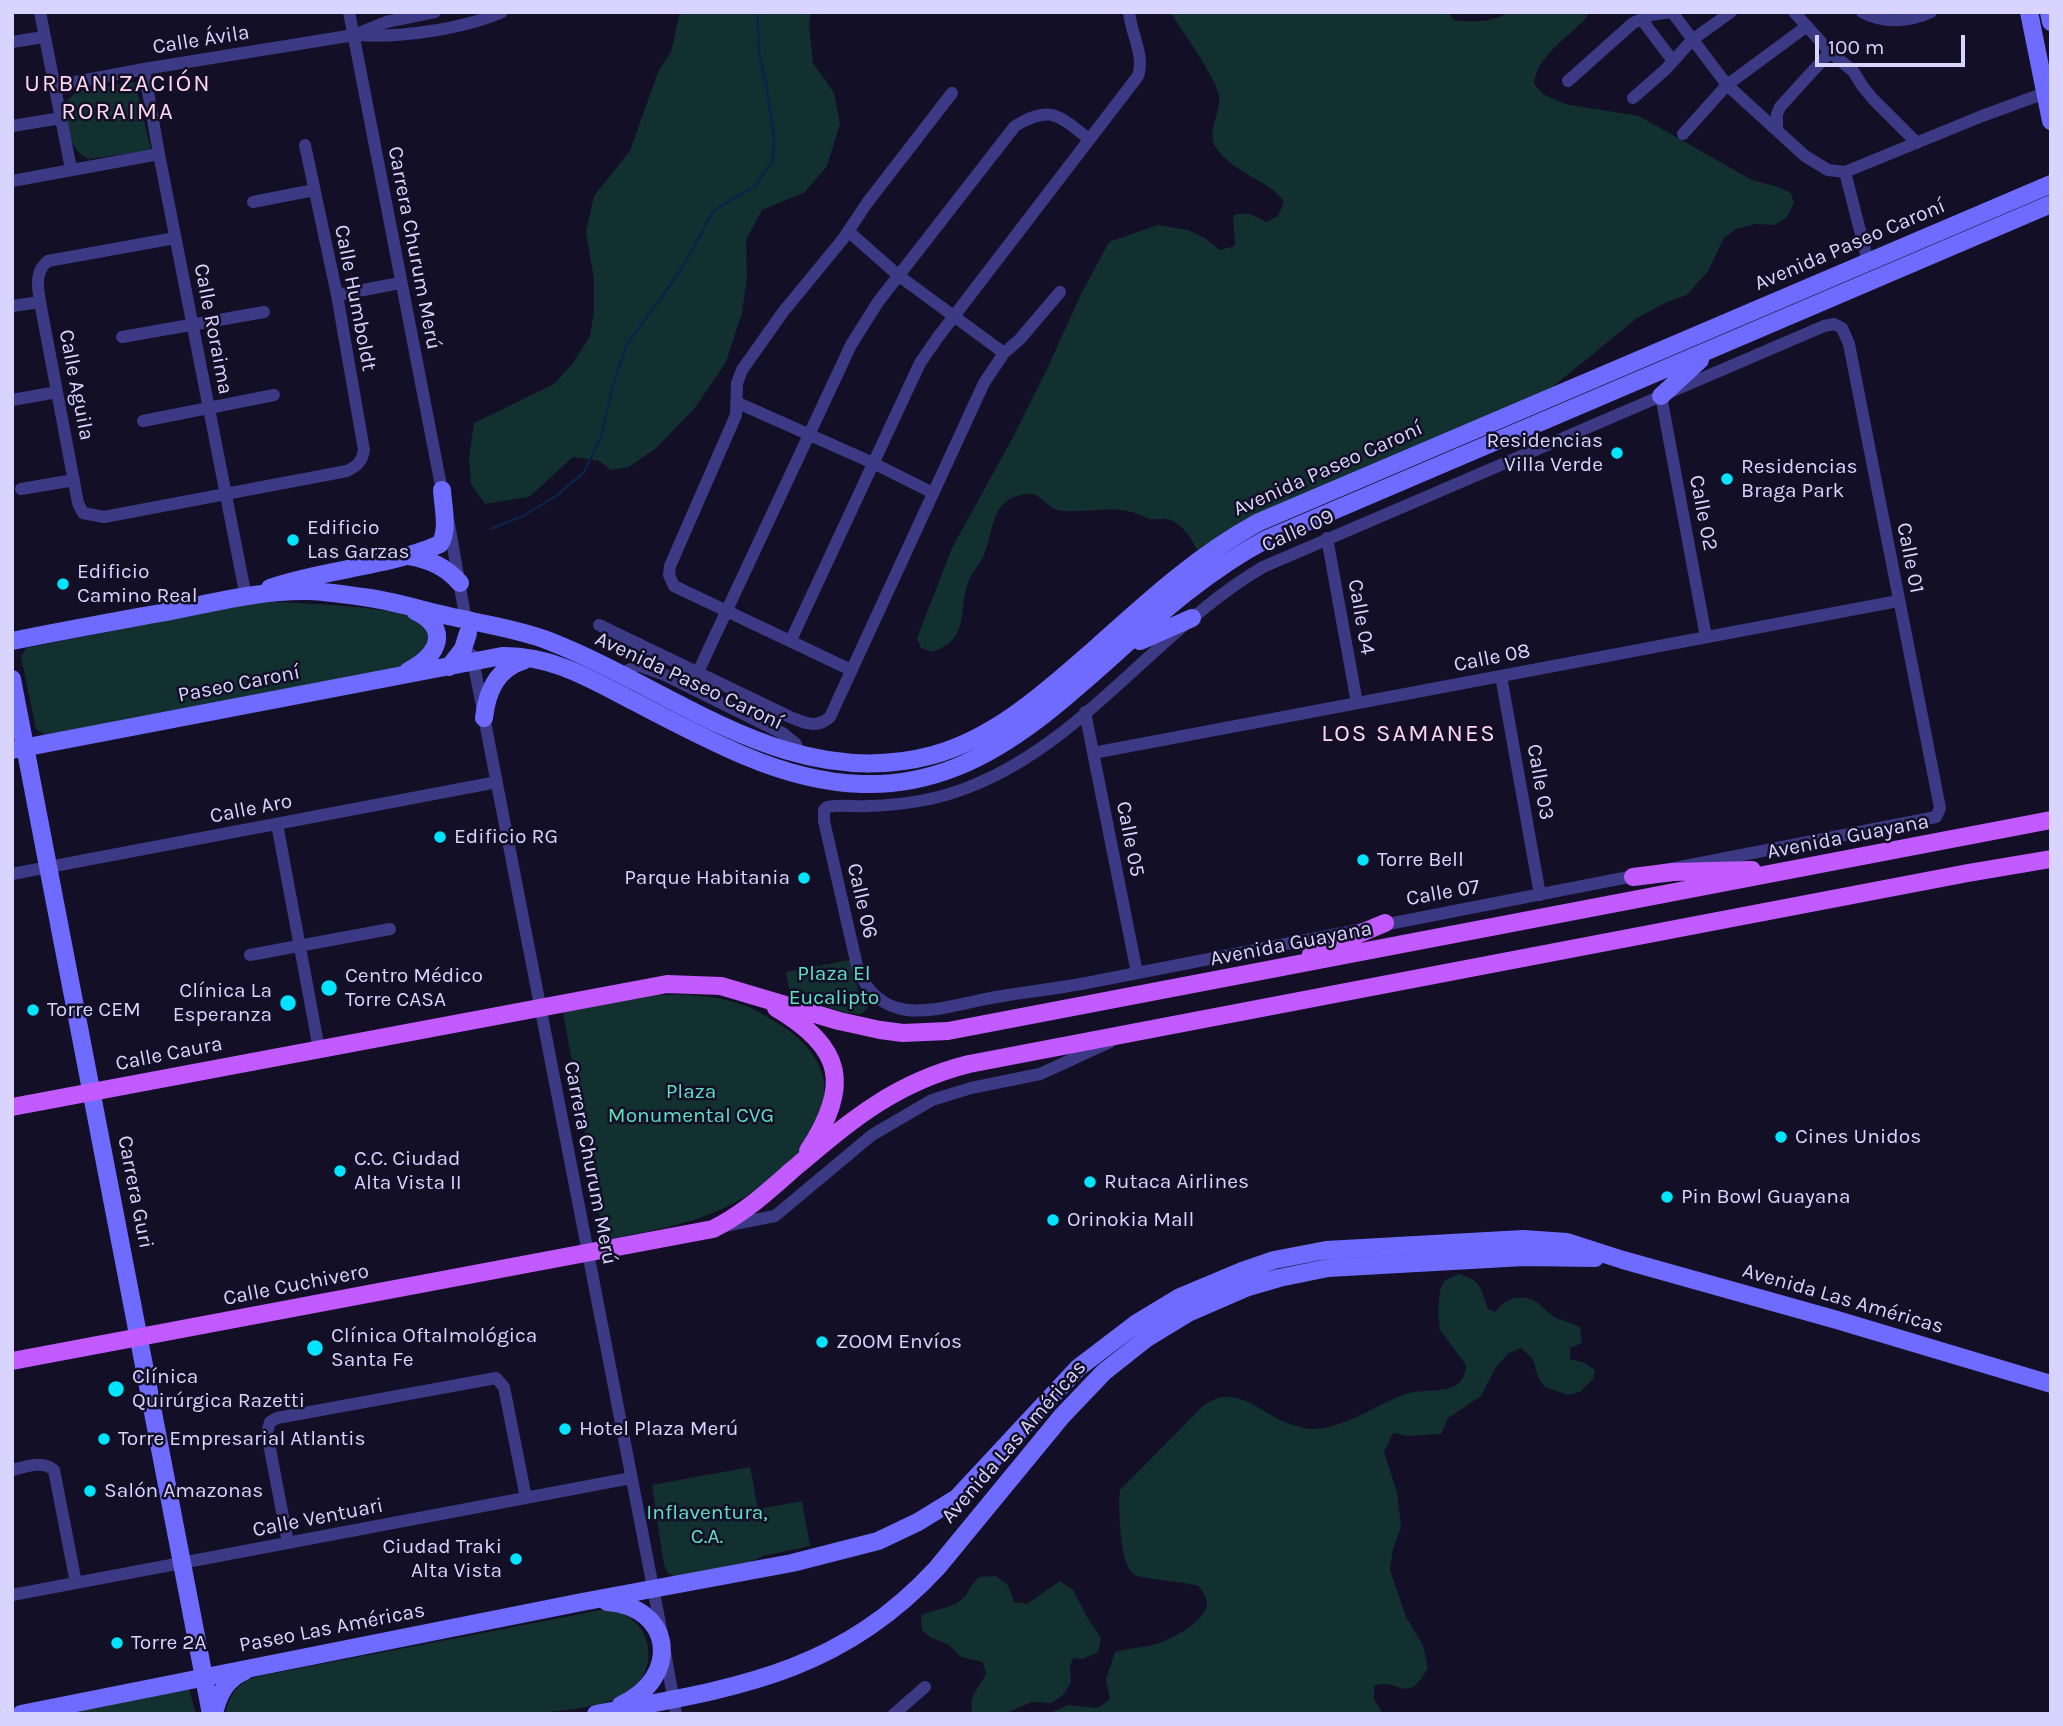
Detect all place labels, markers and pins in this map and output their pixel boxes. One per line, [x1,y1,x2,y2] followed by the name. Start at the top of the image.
[1486,428,1603,478] place label: Residencias Villa Verde
[1609,445,1625,461] marker: Residencias Villa Verde
[1741,454,1858,504] place label: Residencias Braga Park
[1719,471,1735,487] marker: Residencias Braga Park
[307,515,410,565] place label: Edificio Las Garzas
[285,532,301,548] marker: Edificio Las Garzas
[77,559,198,609] place label: Edificio Camino Real
[55,576,71,592] marker: Edificio Camino Real
[454,824,558,850] place label: Edificio RG
[432,829,448,845] marker: Edificio RG
[1377,847,1464,873] place label: Torre Bell
[1355,852,1371,868] marker: Torre Bell
[624,865,790,891] place label: Parque Habitania
[796,870,812,886] marker: Parque Habitania
[345,963,483,1013] place label: Centro Médico Torre CASA
[173,978,272,1028] place label: Clínica La Esperanza
[319,978,339,998] marker: Centro Médico Torre CASA
[278,993,298,1013] marker: Clínica La Esperanza
[47,997,141,1023] place label: Torre CEM
[25,1002,41,1018] marker: Torre CEM
[1795,1124,1921,1150] place label: Cines Unidos
[1773,1129,1789,1145] marker: Cines Unidos
[354,1146,462,1196] place label: C.C. Ciudad Alta Vista II
[332,1163,348,1179] marker: C.C. Ciudad Alta Vista II
[1104,1169,1249,1195] place label: Rutaca Airlines
[1082,1174,1098,1190] marker: Rutaca Airlines
[1681,1184,1851,1210] place label: Pin Bowl Guayana
[1659,1189,1675,1205] marker: Pin Bowl Guayana
[1067,1207,1194,1233] place label: Orinokia Mall
[1045,1212,1061,1228] marker: Orinokia Mall
[331,1323,537,1373] place label: Clínica Oftalmológica Santa Fe
[836,1329,962,1355] place label: ZOOM Envíos
[814,1334,830,1350] marker: ZOOM Envíos
[305,1338,325,1358] marker: Clínica Oftalmológica Santa Fe
[132,1364,305,1414] place label: Clínica Quirúrgica Razetti
[106,1379,126,1399] marker: Clínica Quirúrgica Razetti
[579,1416,739,1442] place label: Hotel Plaza Merú
[557,1421,573,1437] marker: Hotel Plaza Merú
[118,1426,366,1452] place label: Torre Empresarial Atlantis
[96,1431,112,1447] marker: Torre Empresarial Atlantis
[104,1478,263,1504] place label: Salón Amazonas
[82,1483,98,1499] marker: Salón Amazonas
[382,1534,502,1584] place label: Ciudad Traki Alta Vista
[508,1551,524,1567] marker: Ciudad Traki Alta Vista
[131,1630,207,1656] place label: Torre 2A
[109,1635,125,1651] marker: Torre 2A

